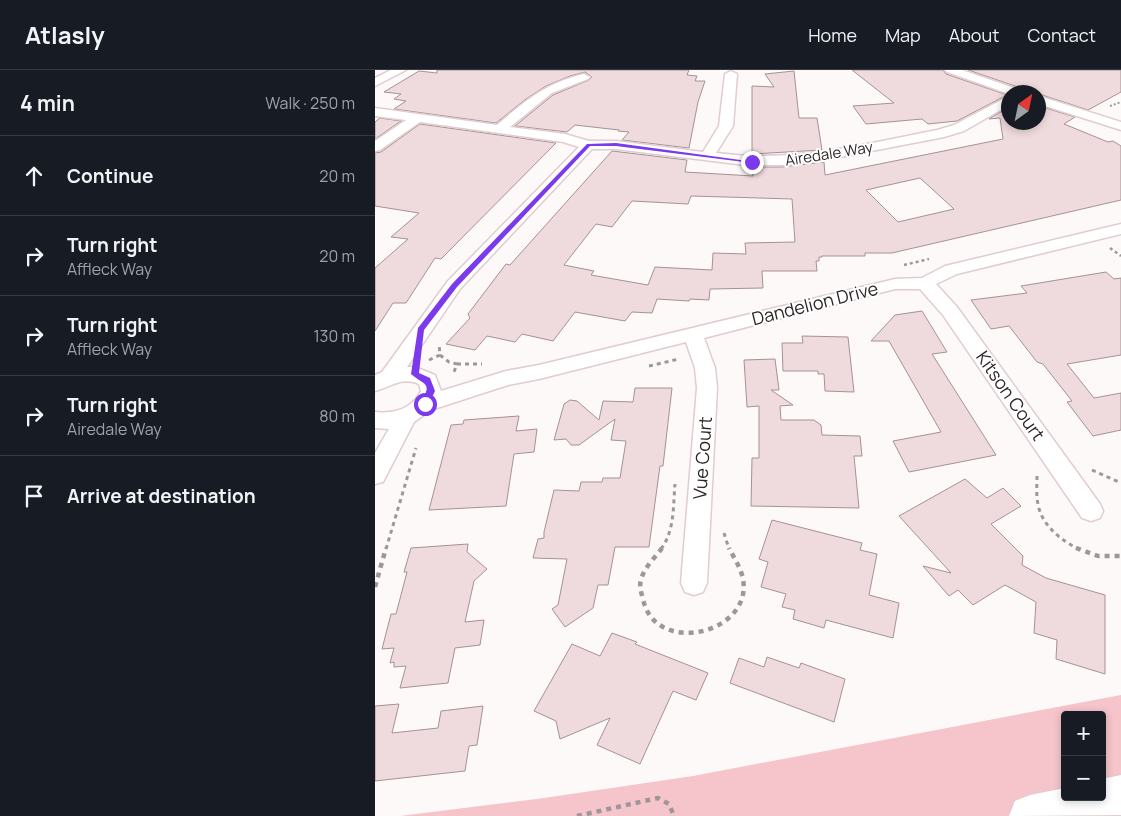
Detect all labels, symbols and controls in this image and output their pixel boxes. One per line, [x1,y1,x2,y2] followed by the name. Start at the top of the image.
[25,18,105,51] text: Atlasly
[808,23,857,47] text: Home
[885,23,921,47] text: Map
[949,23,999,47] text: About
[1027,23,1096,47] text: Contact
[1001,85,1046,130] north arrow
[20,89,75,117] text: 4 min
[265,92,355,114] text: Walk · 250 m
[783,136,874,171] street label: Airedale Way
[741,151,764,174] route end
[20,162,48,190] icon: ahead
[67,163,153,189] text: Continue
[319,165,355,187] text: 20 m
[67,232,157,258] text: Turn right
[20,242,48,270] icon: right
[319,245,355,267] text: 20 m
[67,258,152,280] text: Affleck Way
[749,276,880,330] street label: Dandelion Drive
[67,312,157,338] text: Turn right
[20,322,48,350] icon: right
[313,325,355,347] text: 130 m
[67,338,152,360] text: Affleck Way
[971,346,1051,445] street label: Kitson Court
[67,392,157,418] text: Turn right
[414,393,437,416] route start
[20,402,48,430] icon: right
[319,405,355,427] text: 80 m
[687,416,717,500] street label: Vue Court
[67,418,162,440] text: Airedale Way
[20,482,48,510] icon: arrive
[67,483,256,509] text: Arrive at destination
[1061,711,1106,801] map controls
[1061,711,1106,756] button: +
[1061,756,1106,801] button: −

